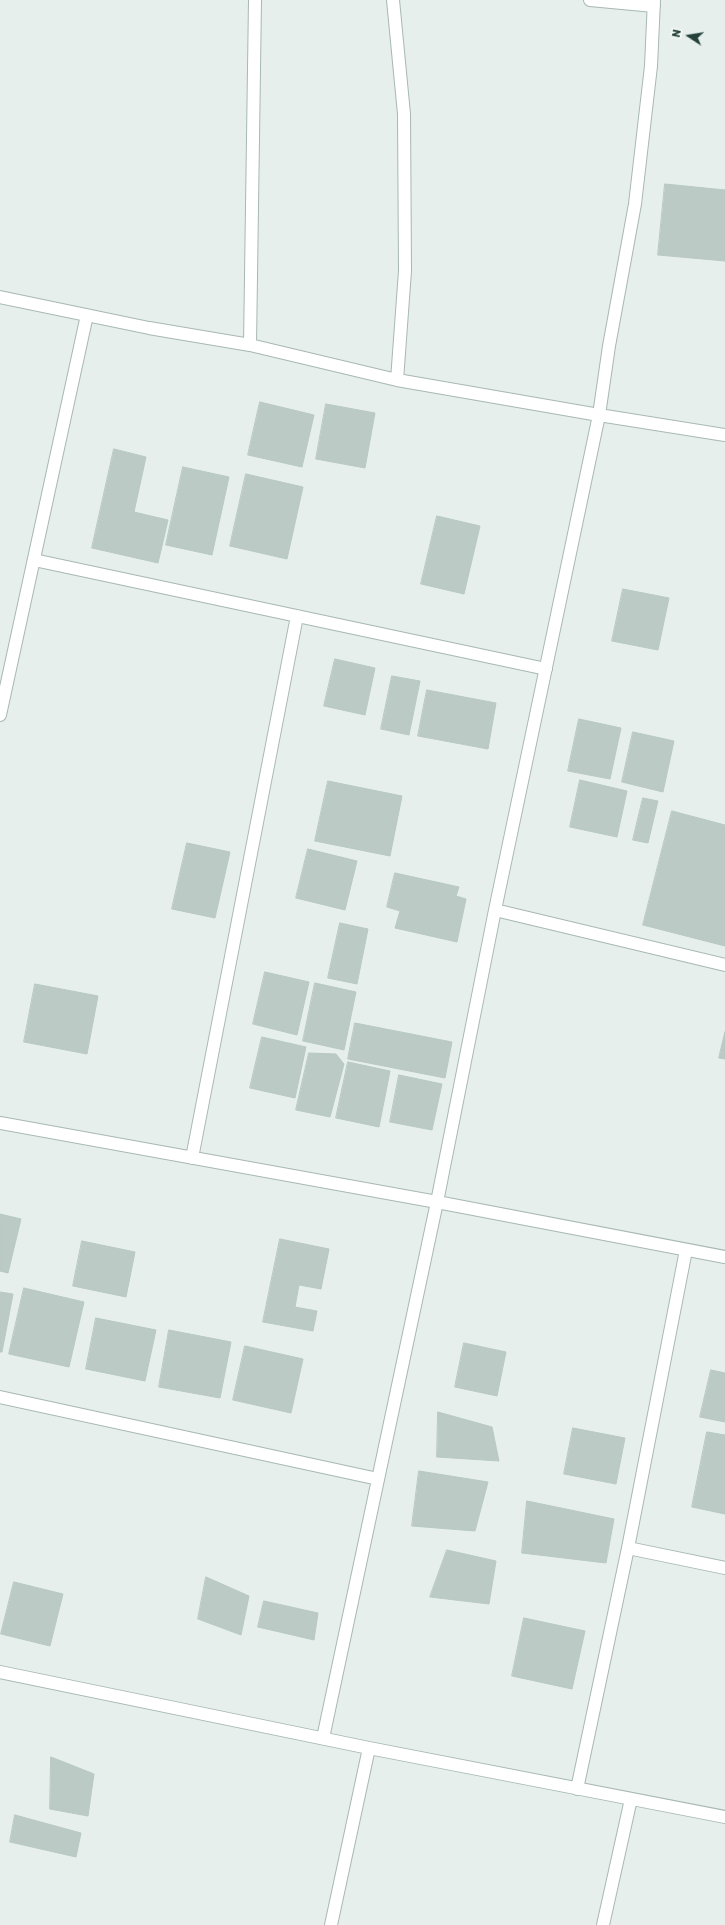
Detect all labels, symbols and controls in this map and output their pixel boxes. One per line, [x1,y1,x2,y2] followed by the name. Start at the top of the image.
[669,16,709,56] north arrow
[670,28,684,39] text: N

